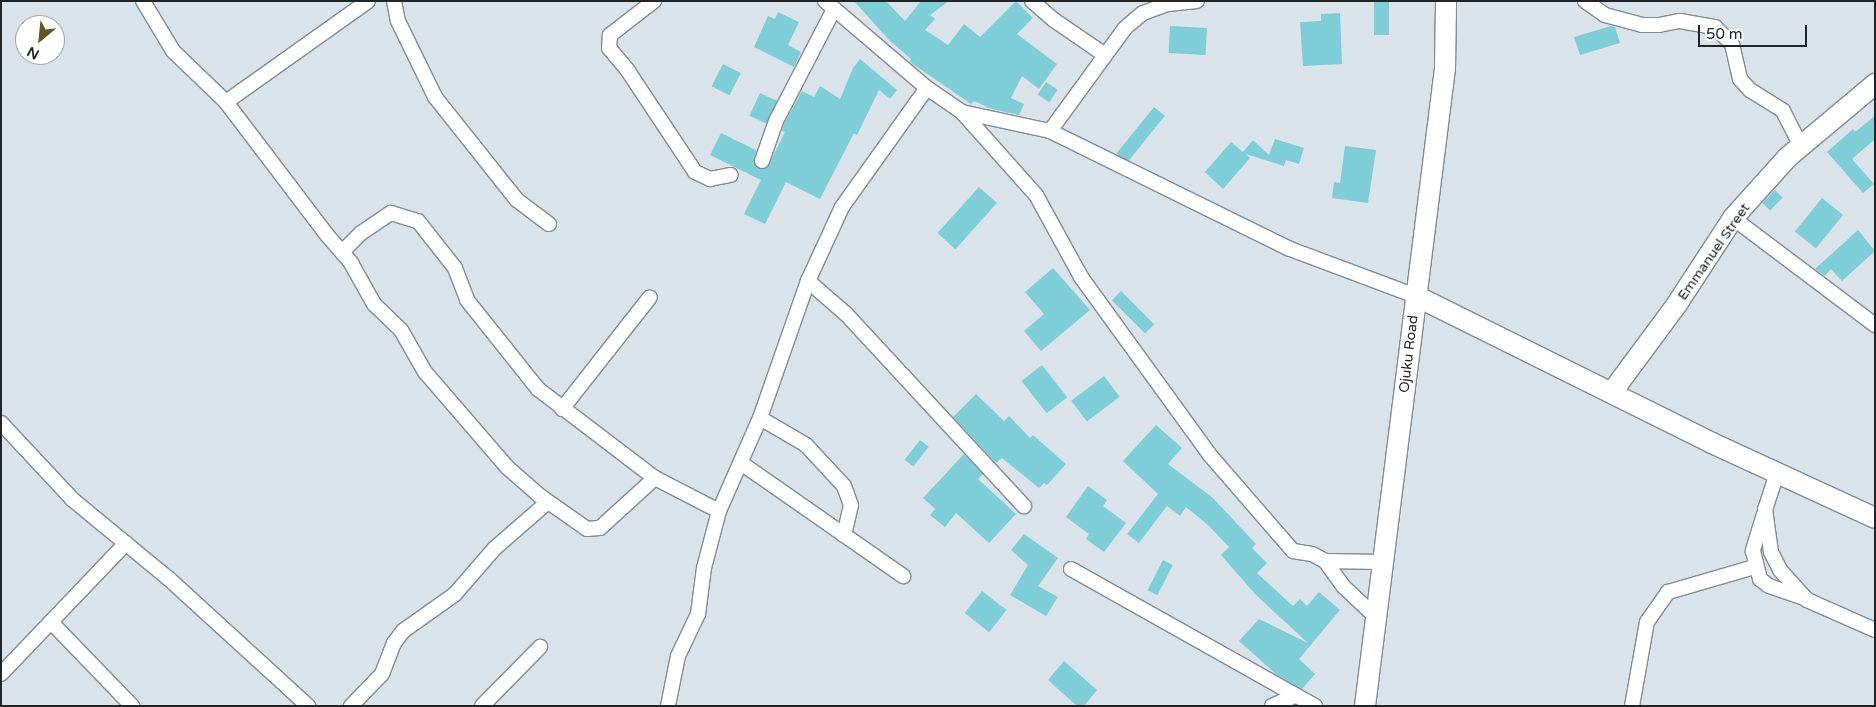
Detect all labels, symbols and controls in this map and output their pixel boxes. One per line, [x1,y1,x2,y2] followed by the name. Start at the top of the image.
[15,15,65,65] north arrow
[1701,15,1810,47] scale bar
[1706,25,1743,43] text: 50 m
[24,43,42,63] text: N
[1674,200,1754,304] street label: Emmanuel Street
[1396,314,1422,394] street label: Ojuku Road

